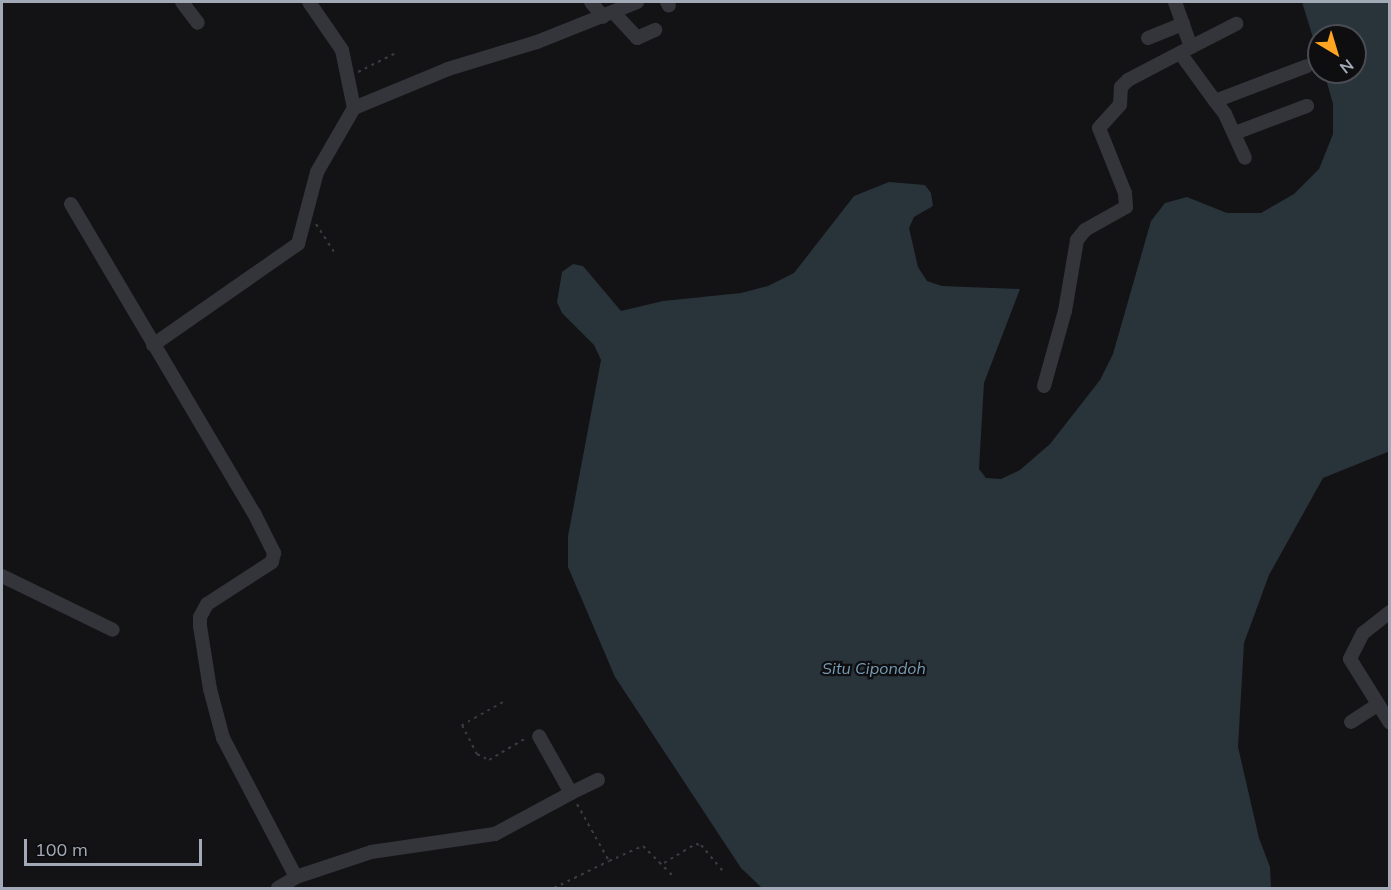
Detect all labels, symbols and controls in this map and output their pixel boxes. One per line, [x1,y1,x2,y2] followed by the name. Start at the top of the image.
[1307,24,1367,84] north arrow
[1336,55,1358,78] text: N
[822,658,926,678] water label: Situ Cipondoh
[27,827,206,865] scale bar
[35,838,88,861] text: 100 m

